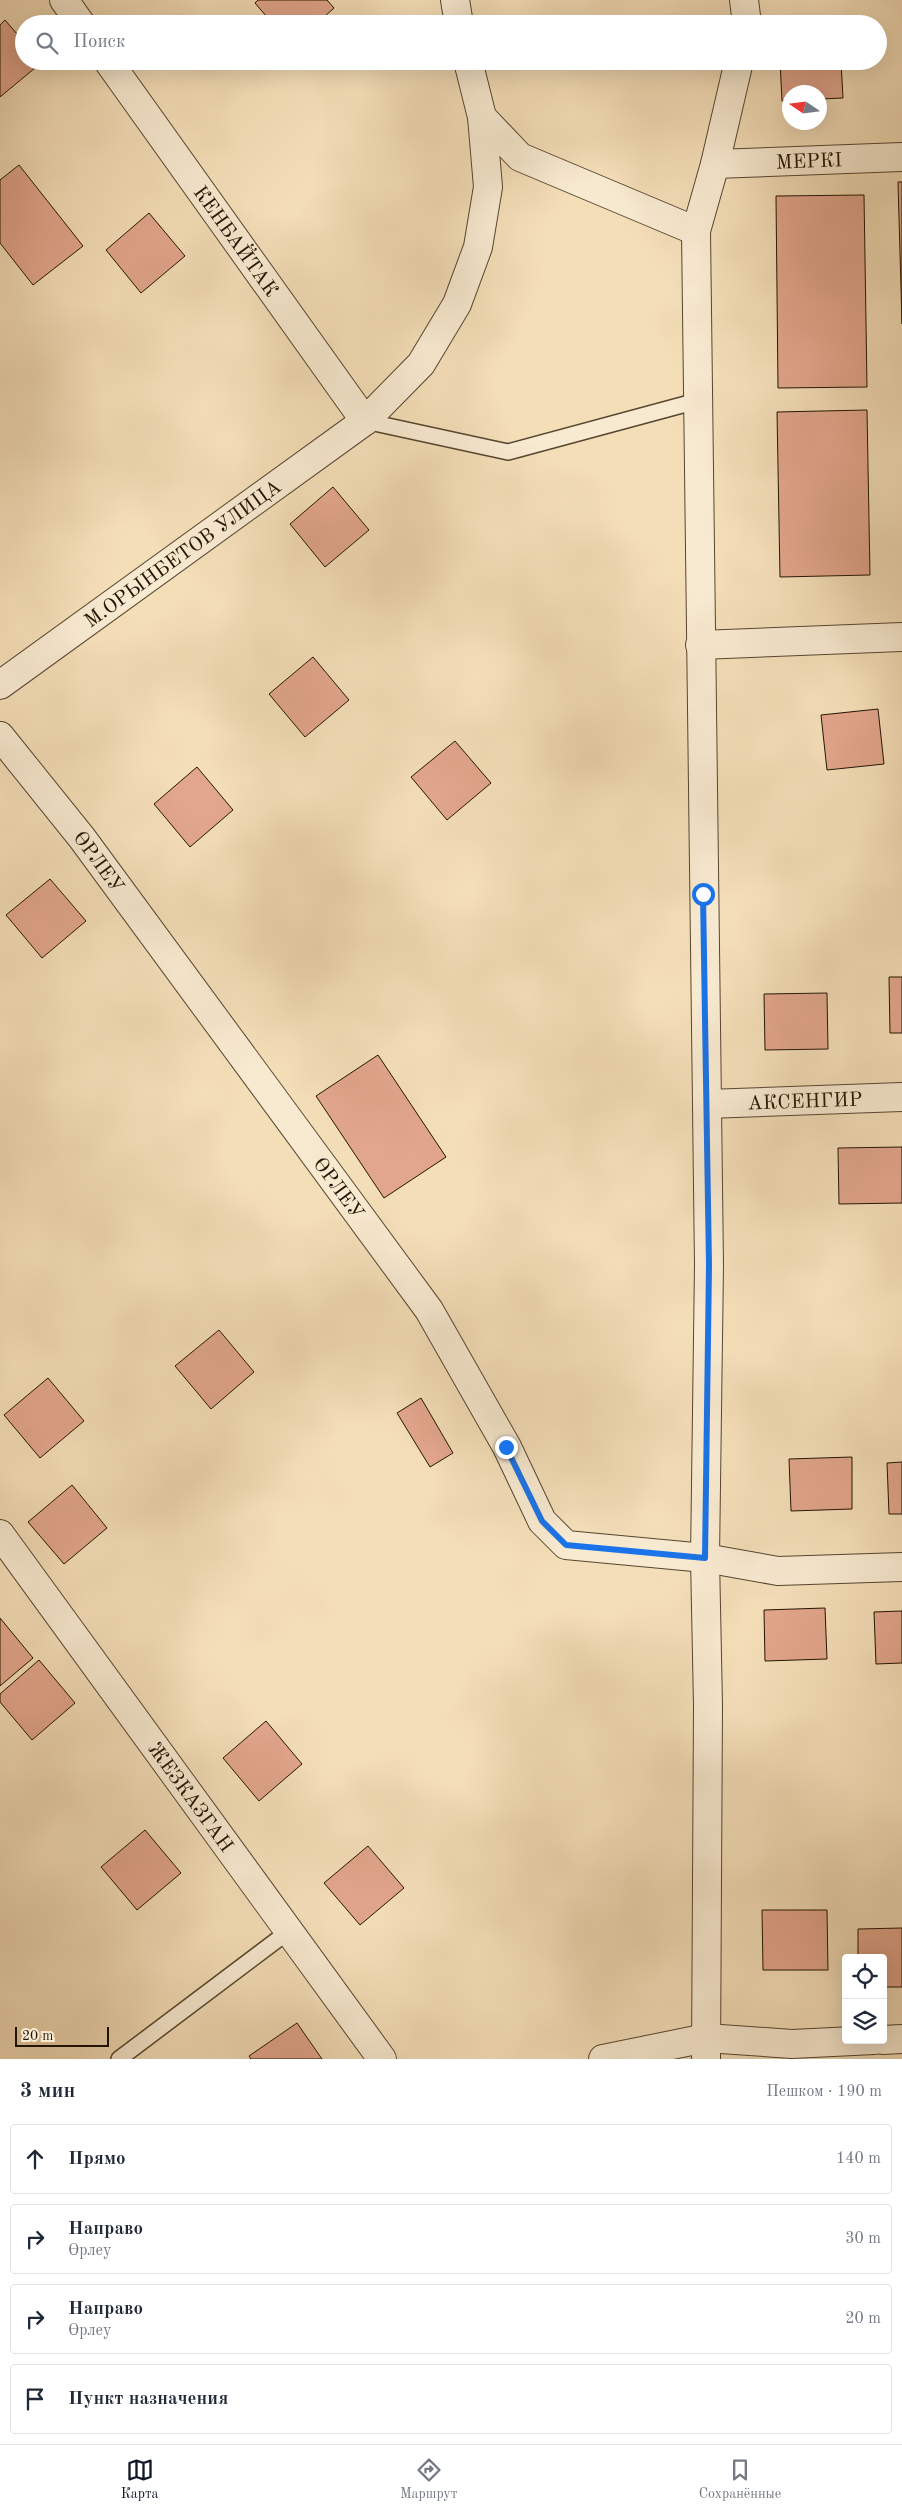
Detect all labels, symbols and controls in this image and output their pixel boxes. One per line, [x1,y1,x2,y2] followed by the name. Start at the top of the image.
[15,15,887,70] search box
[33,29,61,57] icon: search
[73,33,125,52] text: Поиск
[782,85,827,130] north arrow
[775,151,843,174] street label: МЕРКІ
[189,183,281,301] street label: КЕНБАЙТАК
[81,477,285,632] street label: М.ОРЫНБЕТОВ УЛИЦА
[68,828,127,897] street label: ӨРЛЕУ
[692,883,715,906] route start
[747,1090,863,1115] street label: АКСЕНГИР
[308,1154,367,1224] street label: ӨРЛЕУ
[495,1436,518,1459] route end
[143,1740,236,1856] street label: ЖЕЗКАЗГАН
[842,1954,887,2044] map controls
[842,1954,887,1999] button: locate
[842,1999,887,2044] button: layers
[15,2024,109,2047] scale bar
[22,2029,53,2043] text: 20 m
[20,2081,75,2102] text: 3 мин
[766,2084,882,2100] text: Пешком · 190 m
[21,2145,49,2173] icon: ahead
[68,2150,126,2169] text: Прямо
[836,2151,881,2167] text: 140 m
[68,2220,143,2239] text: Направо
[21,2225,49,2253] icon: right
[845,2231,881,2247] text: 30 m
[68,2243,111,2259] text: Өрлеу
[68,2300,143,2319] text: Направо
[21,2305,49,2333] icon: right
[845,2311,881,2327] text: 20 m
[68,2323,111,2339] text: Өрлеу
[21,2385,49,2413] icon: arrive
[68,2390,228,2409] text: Пункт назначения
[121,2456,159,2503] tab: Карта
[400,2456,457,2503] tab: Маршрут
[699,2456,781,2503] tab: Сохранённые

